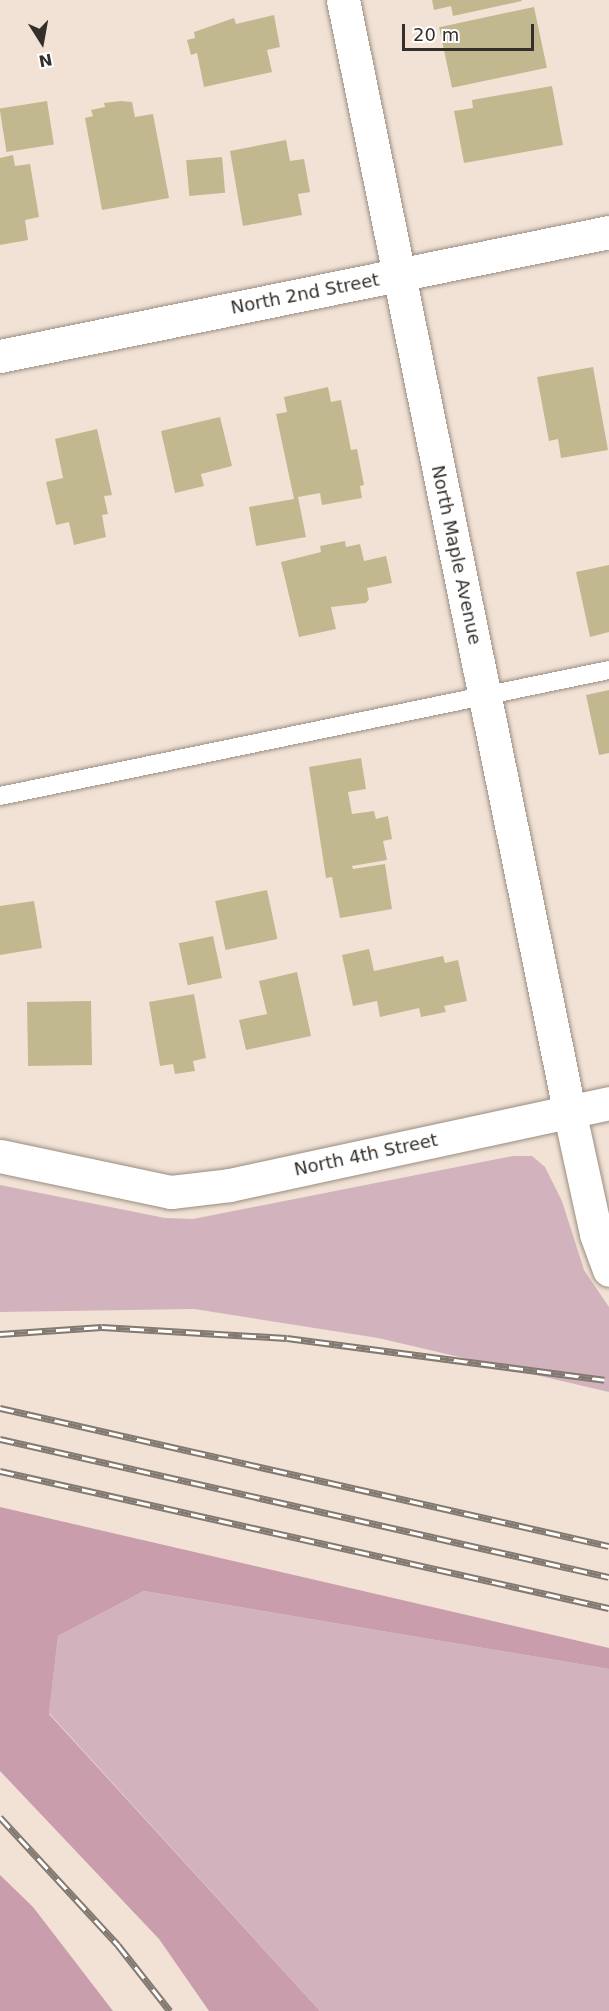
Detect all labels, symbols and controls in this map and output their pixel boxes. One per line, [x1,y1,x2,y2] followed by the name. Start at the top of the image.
[12,12,72,72] north arrow
[405,12,537,50] scale bar
[413,24,459,45] text: 20 m
[37,50,54,71] text: N
[229,269,381,319] street label: North 2nd Street
[426,463,486,647] street label: North Maple Avenue
[292,1129,440,1181] street label: North 4th Street

